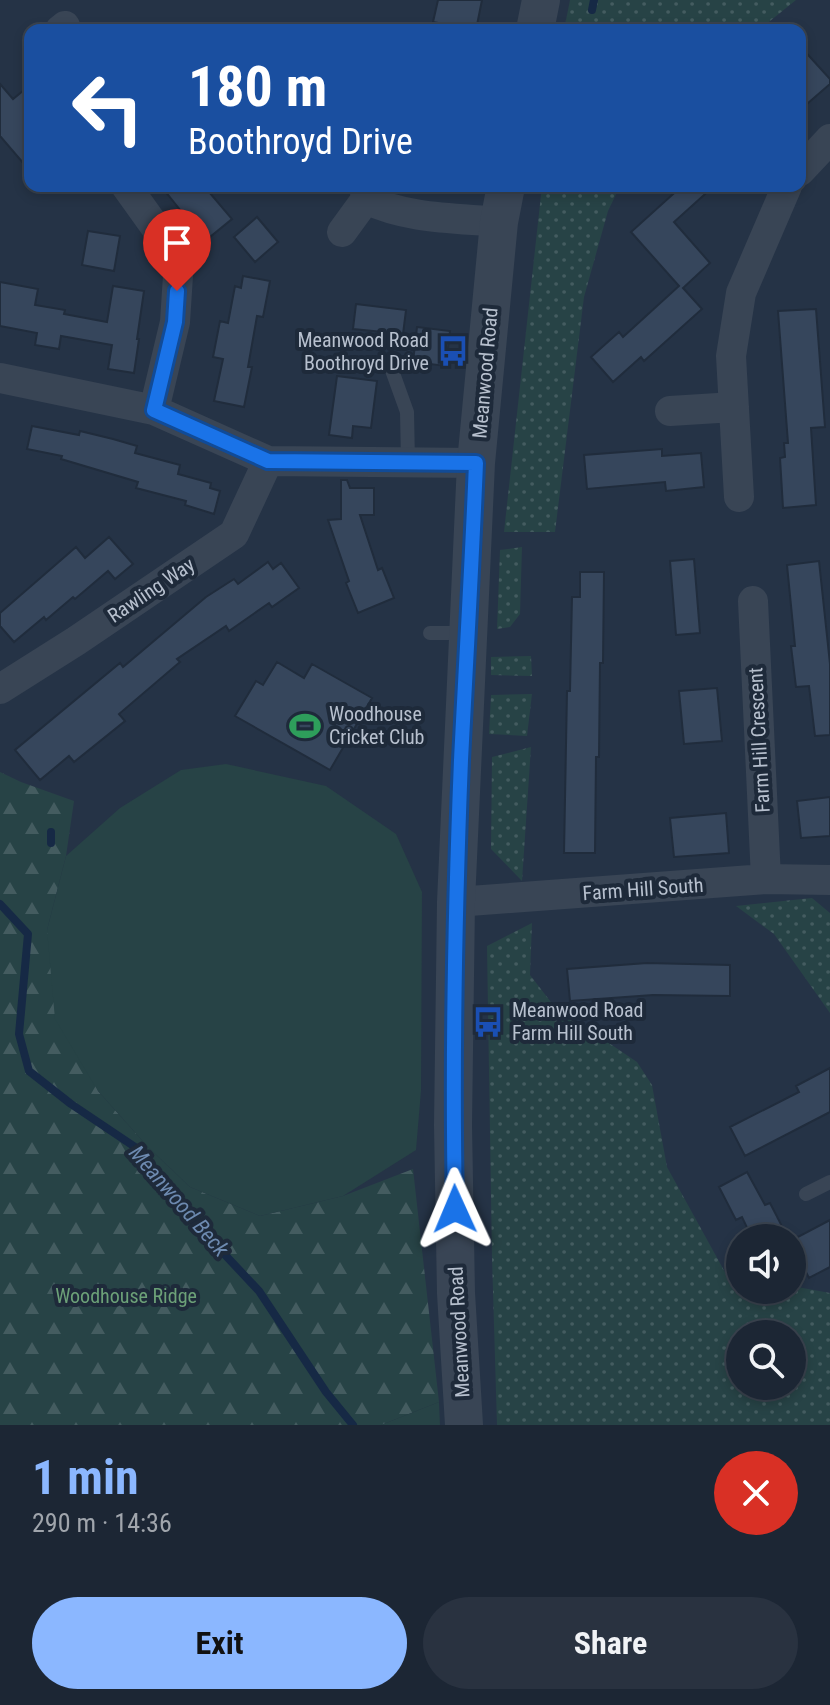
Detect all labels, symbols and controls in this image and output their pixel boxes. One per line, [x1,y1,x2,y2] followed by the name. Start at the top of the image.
[188,54,327,120] text: 180 m
[56,56,160,160] icon: left
[188,121,413,163] text: Boothroyd Drive
[143,209,211,291] pin
[155,221,199,265] icon: arrive
[467,306,503,440] street label: Meanwood Road
[298,328,429,375] place label: Meanwood Road Boothroyd Drive
[436,334,470,368] bus stop icon: Meanwood Road Boothroyd Drive
[103,552,199,628] street label: Rawling Way
[743,667,775,813] street label: Farm Hill Crescent
[329,702,424,749] place label: Woodhouse Cricket Club
[288,709,322,743] sports icon: Woodhouse Cricket Club
[582,873,704,905] street label: Farm Hill South
[512,998,644,1045] place label: Meanwood Road Farm Hill South
[471,1005,505,1039] bus stop icon: Meanwood Road Farm Hill South
[124,1140,234,1262] water label: Meanwood Beck
[413,1167,497,1251] position arrow
[726,1224,806,1400] map controls
[726,1224,806,1304] button: sound
[444,1266,474,1398] street label: Meanwood Road
[55,1284,197,1308] park label: Woodhouse Ridge
[726,1320,806,1400] button: search
[32,1449,139,1506] text: 1 min
[714,1451,798,1535] button: close
[32,1508,172,1538] text: 290 m · 14:36
[32,1597,407,1689] button: Exit
[423,1597,798,1689] button: Share

